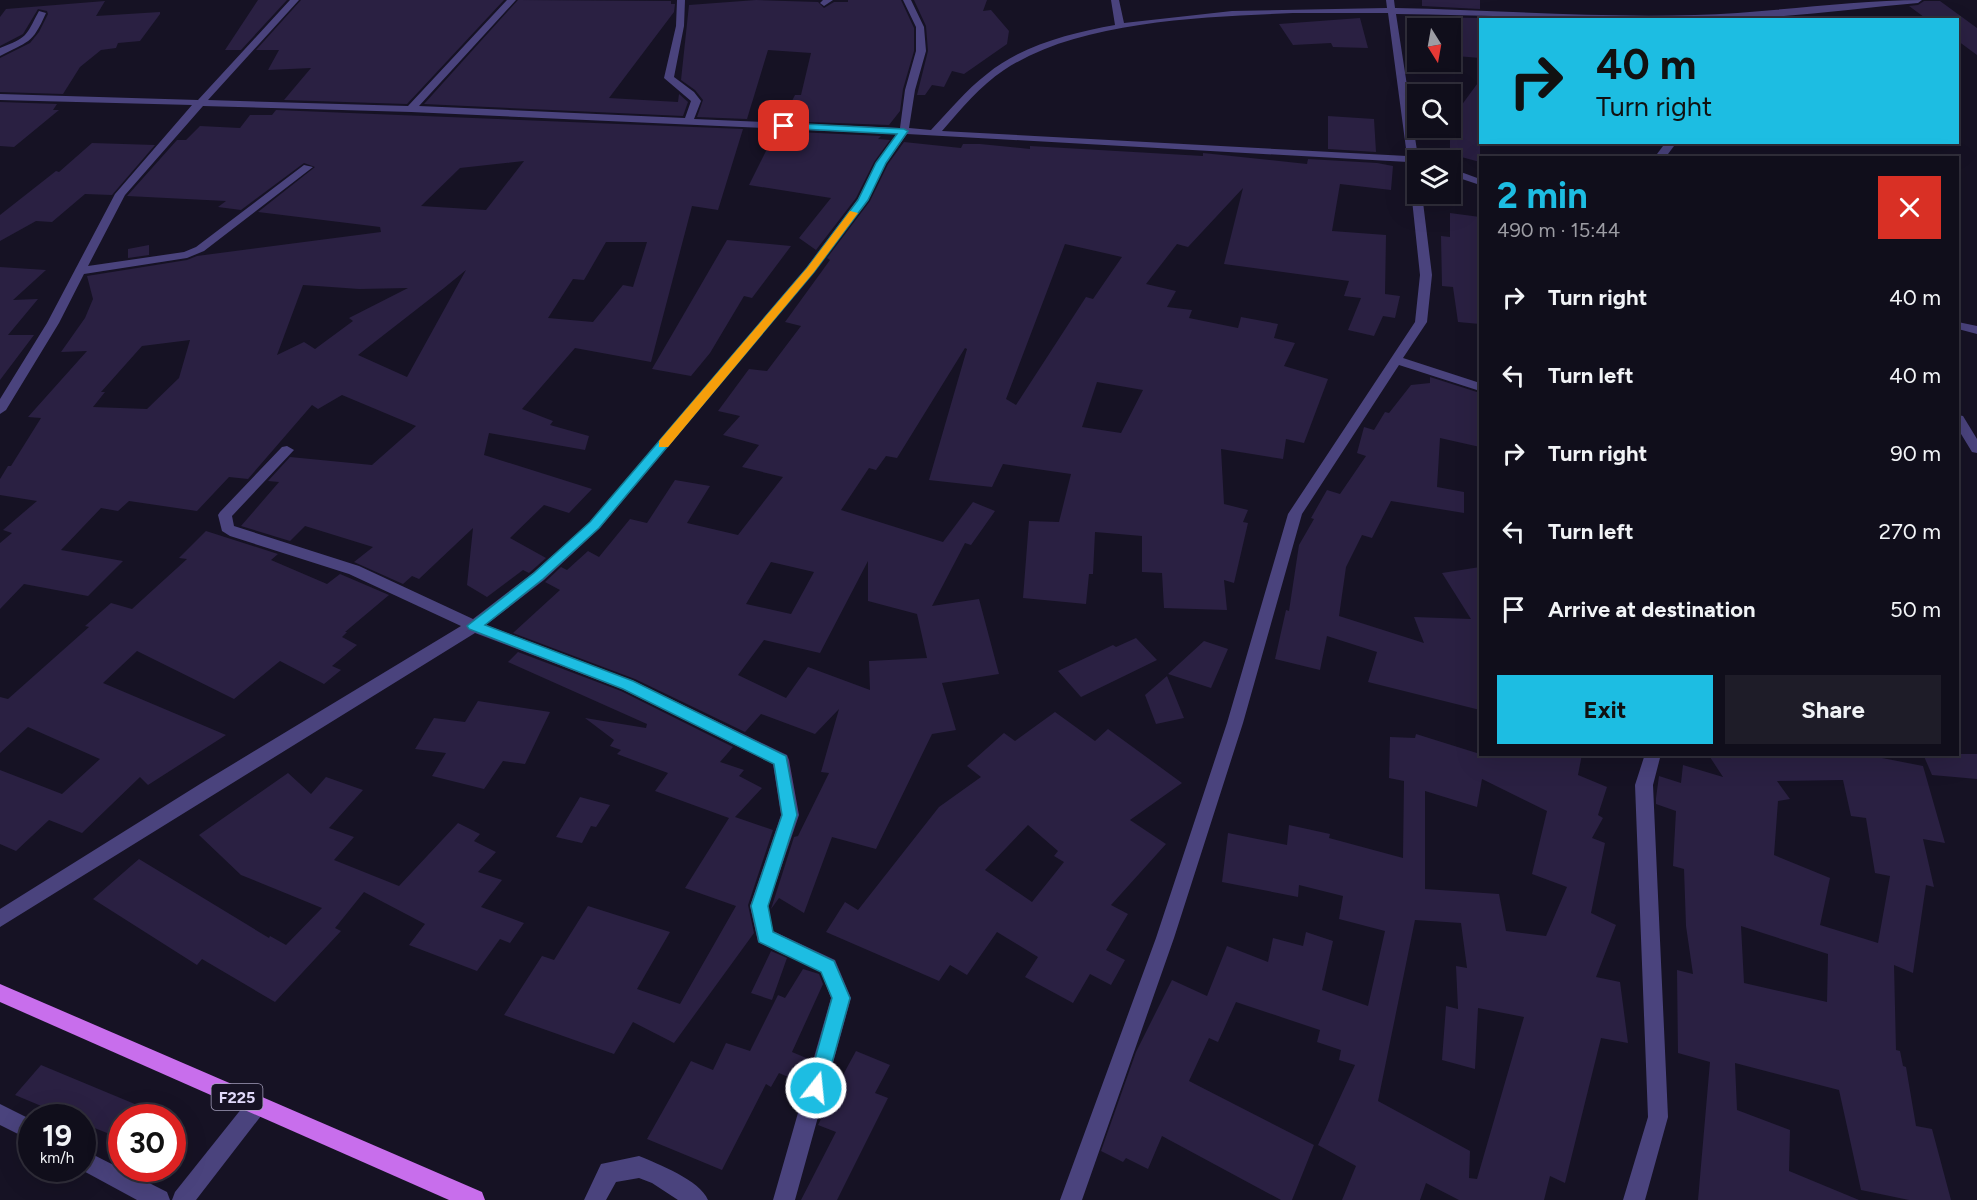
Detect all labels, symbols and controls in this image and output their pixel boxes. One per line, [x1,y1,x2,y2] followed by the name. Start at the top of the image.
[1407,18,1461,72] north arrow
[1407,18,1461,204] map controls
[1596,39,1696,90] text: 40 m
[1497,42,1575,120] icon: right
[1407,84,1461,138] button: search
[1596,90,1712,123] text: Turn right
[758,100,809,151] pin
[767,109,800,142] icon: arrive
[1407,150,1461,204] button: layers
[1497,174,1588,217] text: 2 min
[1878,176,1941,239] button: close
[1497,218,1620,242] text: 490 m · 15:44
[1497,281,1530,314] icon: right
[1548,284,1647,311] text: Turn right
[1889,284,1941,311] text: 40 m
[1497,359,1530,392] icon: left
[1548,362,1634,389] text: Turn left
[1889,362,1941,389] text: 40 m
[1497,437,1530,470] icon: right
[1548,440,1647,467] text: Turn right
[1890,440,1941,467] text: 90 m
[1497,515,1530,548] icon: left
[1548,518,1634,545] text: Turn left
[1879,518,1941,545] text: 270 m
[1497,593,1530,626] icon: arrive
[1548,596,1756,623] text: Arrive at destination
[1890,596,1941,623] text: 50 m
[1497,675,1713,744] button: Exit
[1725,675,1941,744] button: Share
[784,1056,848,1120] position arrow
[212,1084,262,1110] road number: F225
[108,1104,186,1182] speed limit sign: 30
[42,1117,72,1154] text: 19
[40,1149,74,1167] text: km/h

